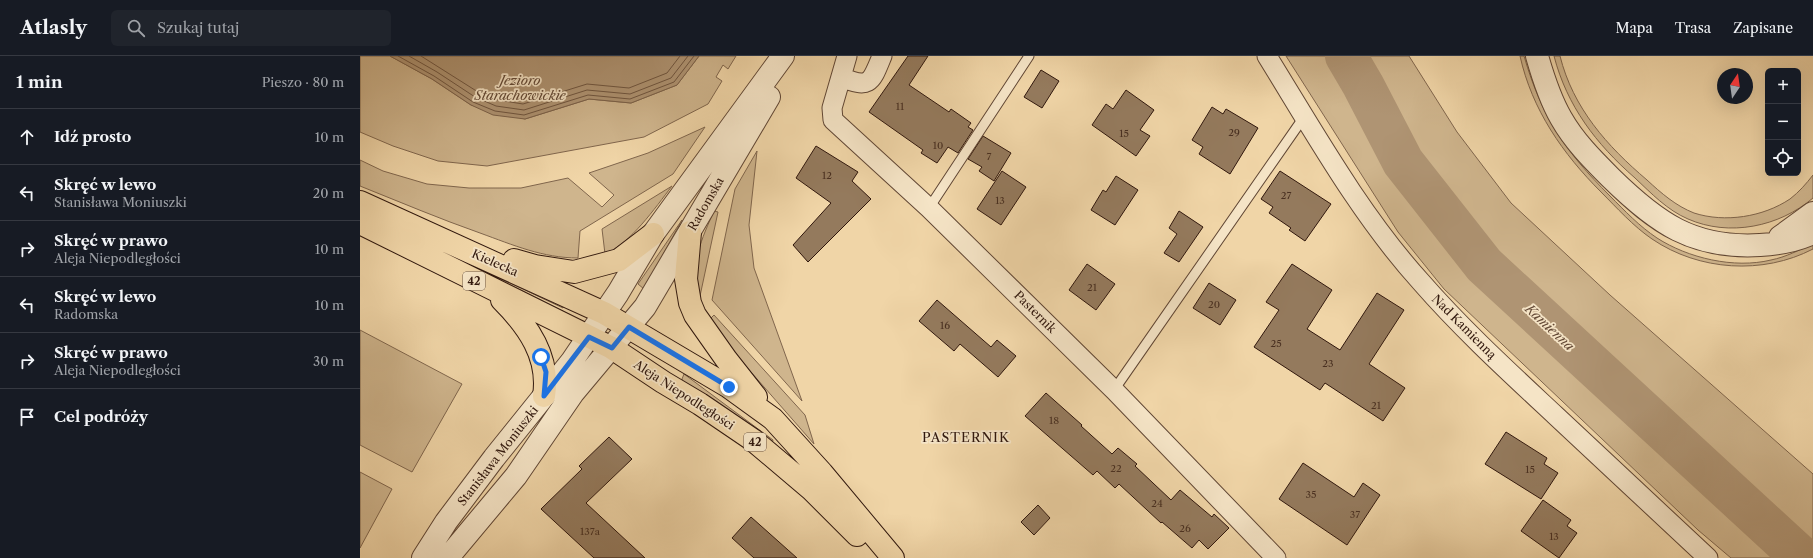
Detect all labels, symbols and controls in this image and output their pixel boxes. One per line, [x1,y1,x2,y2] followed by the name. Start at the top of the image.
[111,10,391,46] search box
[20,16,87,39] text: Atlasly
[125,17,147,39] icon: search
[157,18,239,37] text: Szukaj tutaj
[1615,19,1653,37] text: Mapa
[1675,19,1711,37] text: Trasa
[1733,19,1793,37] text: Zapisane
[1717,68,1753,104] north arrow
[1765,68,1801,176] map controls
[1765,68,1801,104] button: +
[16,72,63,92] text: 1 min
[473,72,566,103] water label: Jezioro Starachowickie
[262,74,344,90] text: Pieszo · 80 m
[896,100,905,113] house number: 11
[1765,104,1801,140] button: −
[16,126,38,148] icon: ahead
[1228,126,1240,139] house number: 29
[54,127,131,146] text: Idź prosto
[1119,127,1129,140] house number: 15
[315,129,344,145] text: 10 m
[933,139,943,152] house number: 10
[1765,140,1801,176] button: locate
[987,150,992,163] house number: 7
[822,169,832,182] house number: 12
[684,174,727,233] street label: Radomska
[54,175,156,194] text: Skręć w lewo
[16,182,38,204] icon: left
[313,185,344,201] text: 20 m
[1281,189,1291,202] house number: 27
[54,194,187,210] text: Stanisława Moniuszki
[995,194,1005,207] house number: 13
[54,231,168,250] text: Skręć w prawo
[16,238,38,260] icon: right
[315,241,344,257] text: 10 m
[470,246,521,280] street label: Kielecka
[54,250,181,266] text: Aleja Niepodległości
[463,272,485,290] road number: 42
[1087,281,1098,294] house number: 21
[54,287,156,306] text: Skręć w lewo
[1011,287,1060,337] street label: Pasternik
[1429,291,1500,362] street label: Nad Kamienną
[16,294,38,316] icon: left
[315,297,344,313] text: 10 m
[1208,298,1220,311] house number: 20
[1522,300,1578,354] water label: Kamienna
[54,306,118,322] text: Radomska
[940,319,950,332] house number: 16
[1270,337,1282,350] house number: 25
[54,343,168,362] text: Skręć w prawo
[532,348,550,366] route start
[16,350,38,372] icon: right
[313,353,344,369] text: 30 m
[630,356,738,433] street label: Aleja Niepodległości
[1322,357,1334,370] house number: 23
[54,362,181,378] text: Aleja Niepodległości
[720,378,738,396] route end
[1371,399,1382,412] house number: 21
[454,403,541,509] street label: Stanisława Moniuszki
[16,406,38,428] icon: arrive
[54,407,148,426] text: Cel podróży
[1049,414,1059,427] house number: 18
[922,429,1010,445] district label: PASTERNIK
[744,433,766,451] road number: 42
[1110,462,1122,475] house number: 22
[1525,463,1535,476] house number: 15
[1306,488,1316,501] house number: 35
[1151,497,1163,510] house number: 24
[1350,508,1360,521] house number: 37
[1179,522,1191,535] house number: 26
[580,525,601,538] house number: 137a
[1549,530,1559,543] house number: 13

